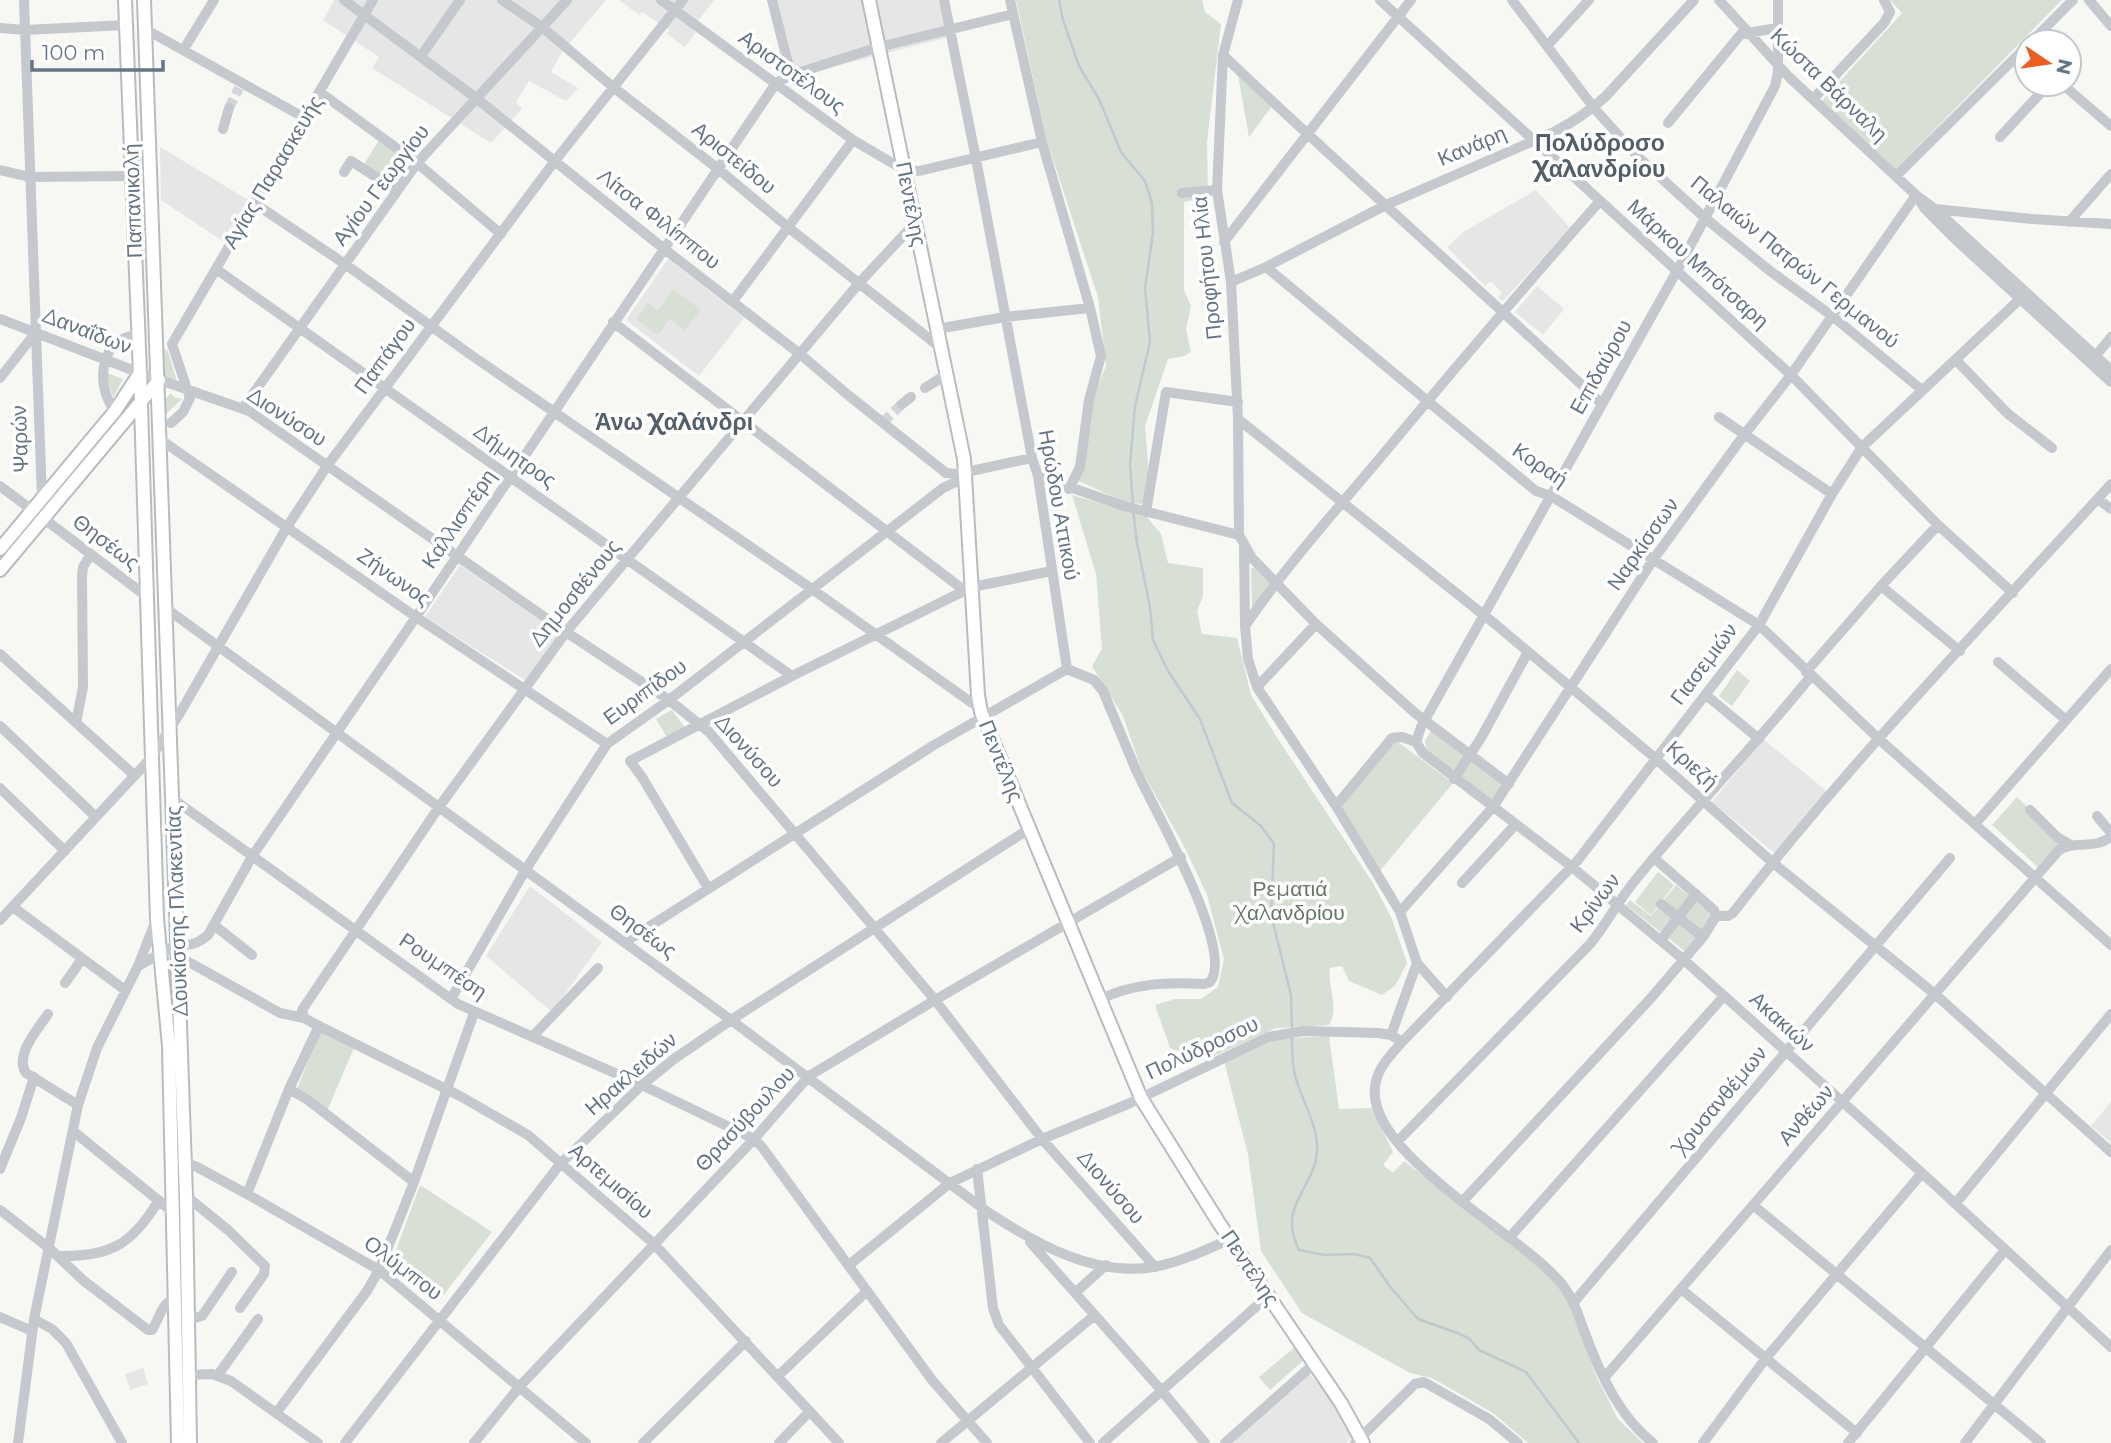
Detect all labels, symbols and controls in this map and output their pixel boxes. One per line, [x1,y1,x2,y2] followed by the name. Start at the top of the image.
[1766,23,1893,147] street label: Κώστα Βάρναλη
[734,25,850,119] street label: Αριστοτέλους
[32,28,163,72] scale bar
[2013,28,2083,98] north arrow
[42,40,105,65] text: 100 m
[2051,57,2077,77] text: N
[217,91,328,253] street label: Αγίας Παρασκευής
[687,116,781,199] street label: Αριστείδου
[327,119,434,250] street label: Αγίου Γεωργίου
[1434,120,1510,171] street label: Κανάρη
[1531,129,1666,183] district label: Πολύδροσο Χαλανδρίου
[118,143,147,259] street label: Παπανικολή
[891,159,932,248] street label: Πεντέλης
[593,163,726,274] street label: Λίτσα Φιλίππου
[1686,170,1905,353] street label: Παλαιών Πατρών Γερμανού
[1623,194,1774,334] street label: Μάρκου Μπότσαρη
[1187,195,1226,341] street label: Προφήτου Ηλία
[39,302,135,359] street label: Δαναΐδων
[349,313,421,399] street label: Παπάγου
[1564,315,1637,418] street label: Επιδαύρου
[243,382,332,451] street label: Διονύσου
[6,405,33,473] street label: Ψαρών
[595,408,753,436] district label: Άνω Χαλάνδρι
[469,418,561,493] street label: Δήμητρος
[1034,428,1085,582] street label: Ηρώδου Αττικού
[1508,437,1573,492] street label: Κοραή
[416,464,501,573] street label: Καλλισπέρη
[1602,493,1684,595] street label: Ναρκίσσων
[68,508,145,575] street label: Θησέως
[524,534,625,651] street label: Δημοσθένους
[353,542,436,611] street label: Ζήνωνος
[1665,618,1742,709] street label: Γιασεμιών
[598,653,691,730] street label: Ευριπίδου
[710,709,789,792] street label: Διονύσου
[974,716,1029,805] street label: Πεντέλης
[1661,735,1723,794] street label: Κριεζή
[160,805,193,1017] street label: Δουκίσσης Πλακεντίας
[1564,868,1625,937] street label: Κρίνων
[1232,876,1345,925] park label: Ρεματιά Χαλανδρίου
[605,898,682,963] street label: Θησέως
[395,927,492,1004] street label: Ρουμπέση
[1745,986,1820,1057] street label: Ακακιών
[1142,1011,1262,1084] street label: Πολύδροσου
[580,1027,682,1120] street label: Ηρακλειδών
[1665,1041,1772,1161] street label: Χρυσανθέμων
[690,1061,800,1176] street label: Θρασύβουλου
[1773,1079,1839,1150] street label: Ανθέων
[564,1137,658,1224] street label: Αρτεμισίου
[1073,1145,1150,1229] street label: Διονύσου
[1216,1225,1285,1310] street label: Πεντέλης
[359,1230,447,1305] street label: Ολύμπου

